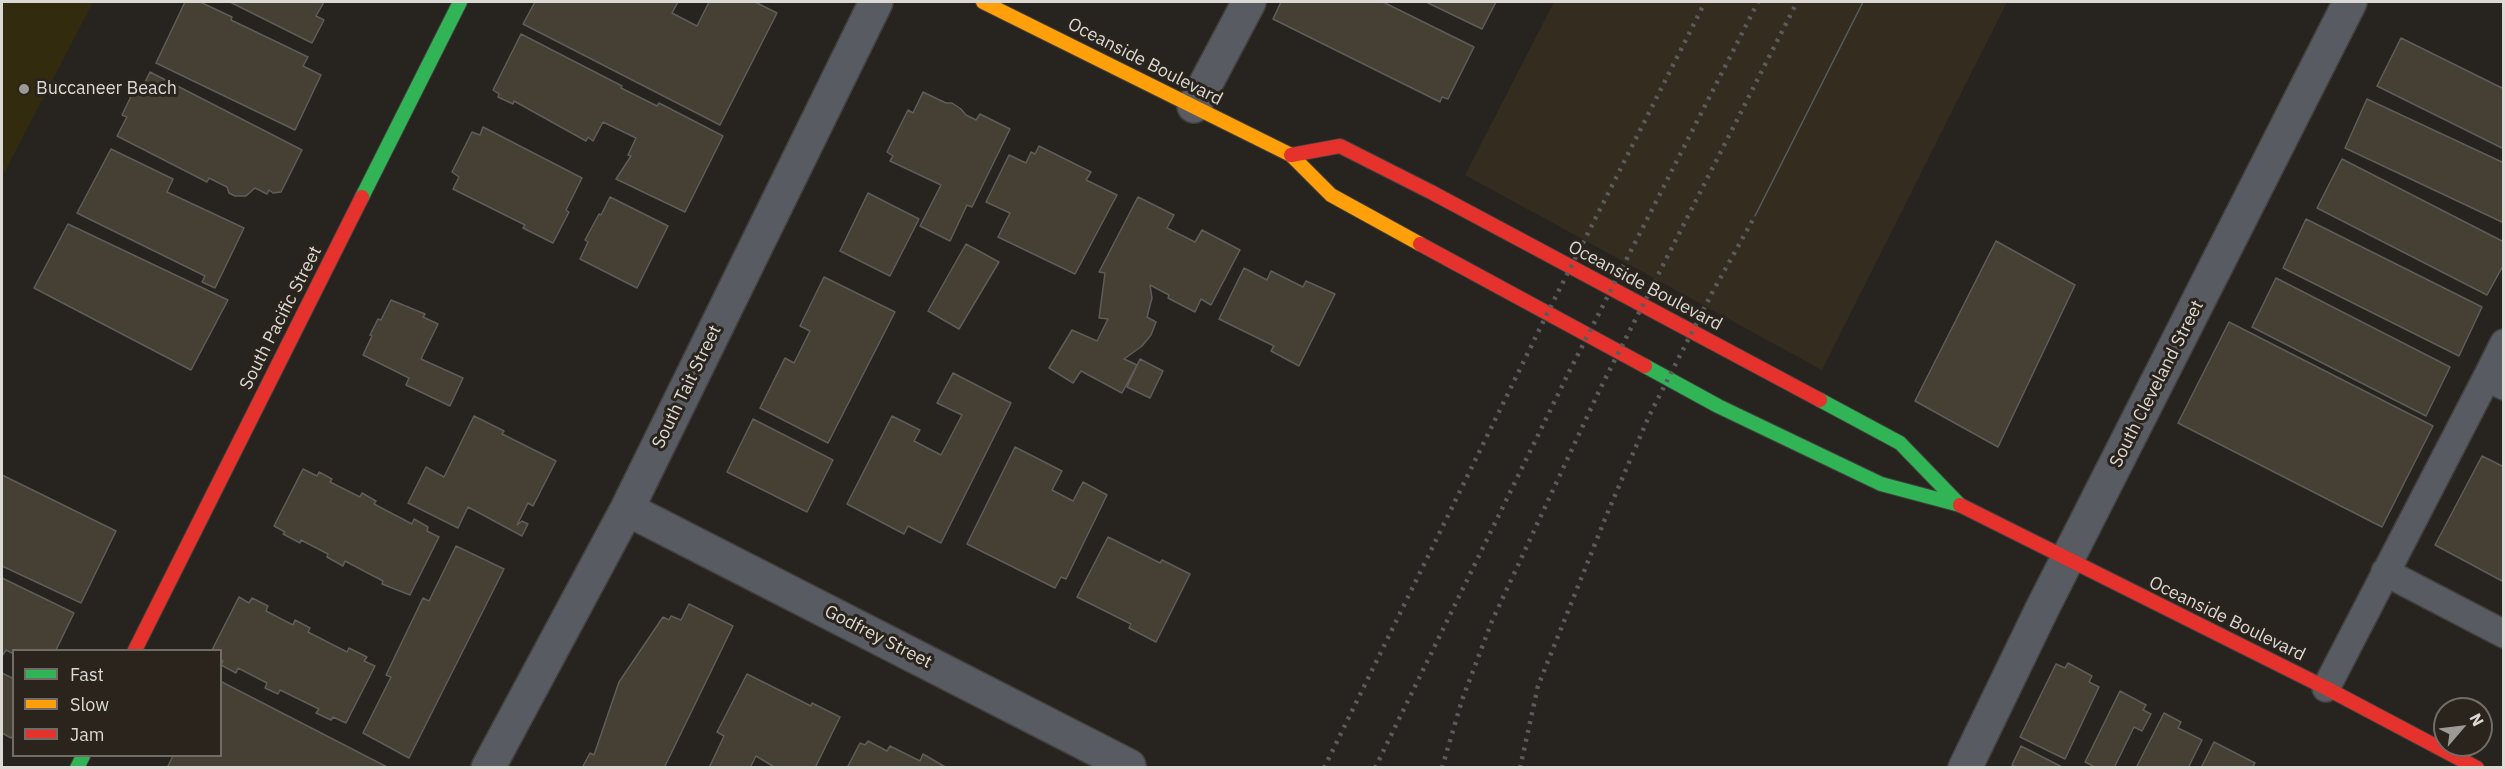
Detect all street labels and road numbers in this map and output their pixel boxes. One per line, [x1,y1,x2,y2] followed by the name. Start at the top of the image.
[1064,14,1226,110] street label: Oceanside Boulevard
[1564,236,1726,336] street label: Oceanside Boulevard
[235,243,327,393] street label: South Pacific Street
[2105,297,2209,471] street label: South Cleveland Street
[648,322,726,452] street label: South Tait Street
[2145,572,2309,666] street label: Oceanside Boulevard
[821,601,935,673] street label: Godfrey Street

